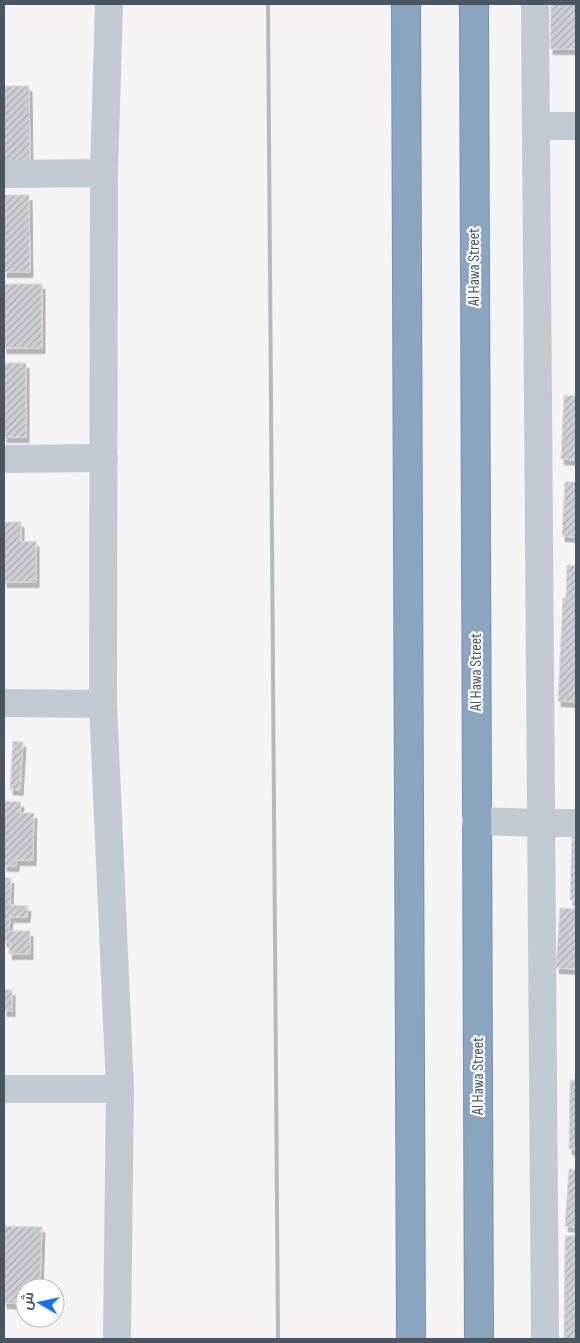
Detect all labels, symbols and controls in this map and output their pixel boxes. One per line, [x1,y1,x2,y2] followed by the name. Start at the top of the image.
[465,228,484,307] street label: Al Hawa Street
[467,633,486,712] street label: Al Hawa Street
[469,1037,488,1116] street label: Al Hawa Street
[15,1278,65,1328] north arrow
[18,1291,37,1311] text: ش

